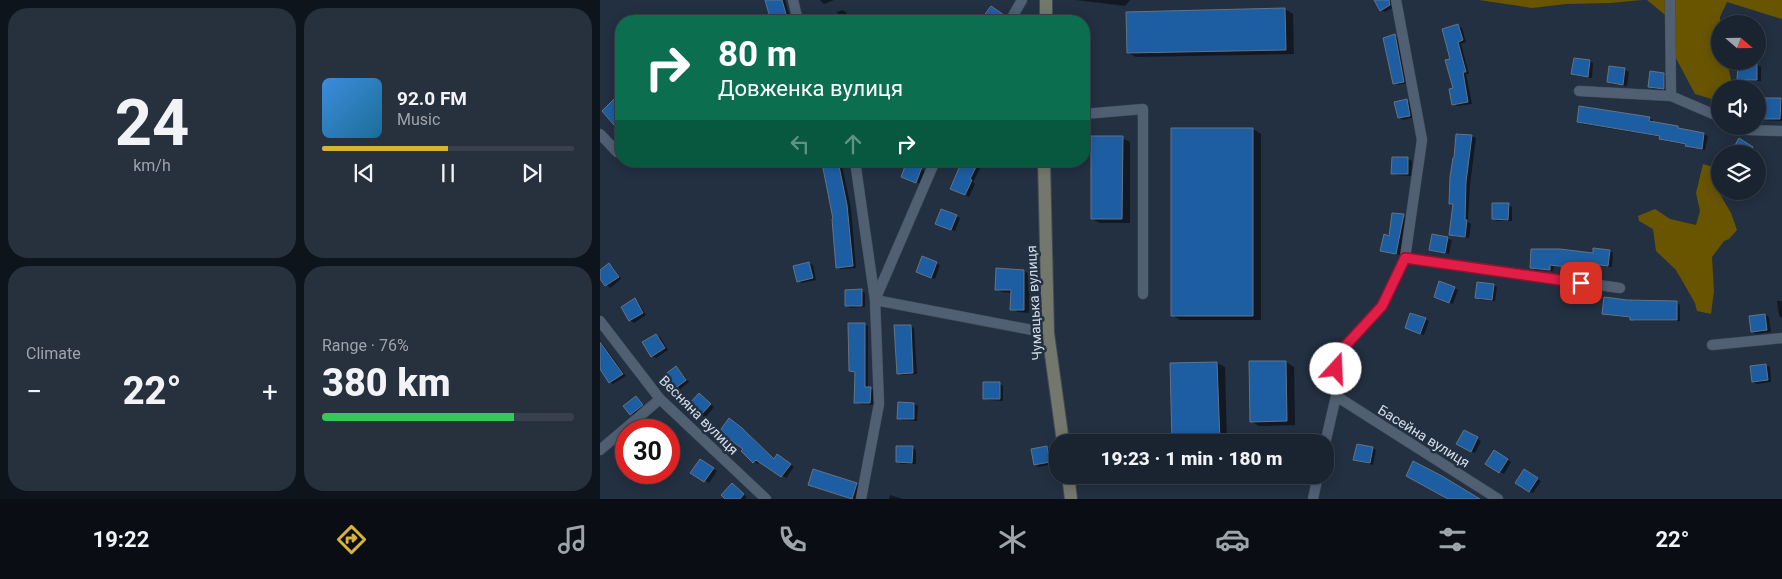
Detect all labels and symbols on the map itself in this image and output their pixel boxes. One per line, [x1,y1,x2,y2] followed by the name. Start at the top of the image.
[1711,15,1766,70] north arrow
[1023,245,1045,361] street label: Чумацька вулиця
[1560,262,1602,304] pin
[1309,342,1361,394] position arrow
[656,372,742,458] street label: Весняна вулиця
[1375,401,1473,471] street label: Басейна вулиця
[615,419,680,484] speed limit sign: 30

